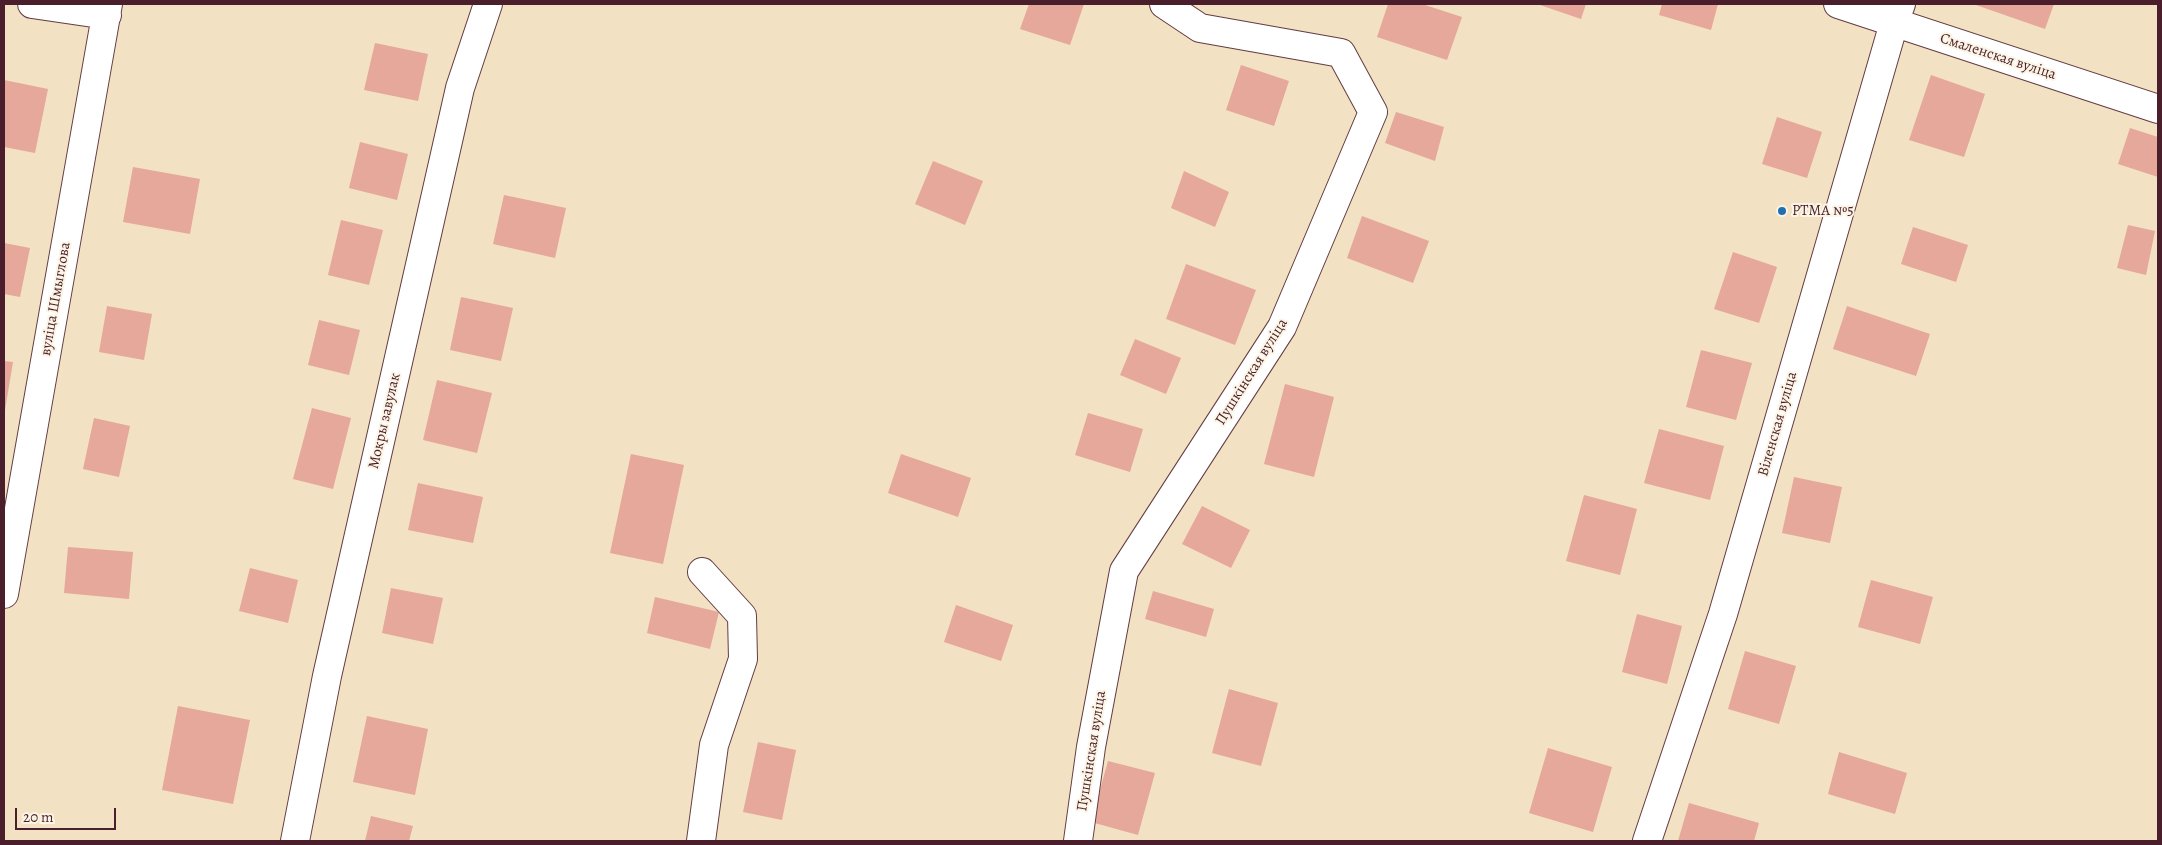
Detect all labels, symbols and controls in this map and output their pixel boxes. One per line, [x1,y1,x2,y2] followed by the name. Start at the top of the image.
[1938,30,2058,84] street label: Смаленская вуліца
[1792,202,1854,220] place label: РТМА №5
[1776,205,1788,217] marker: РТМА №5
[37,241,75,357] street label: вуліца Шмыглова
[1212,316,1292,428] street label: Пушкінская вуліца
[1754,370,1802,478] street label: Віленская вуліца
[365,371,405,471] street label: Мокры завулак
[1074,689,1110,813] street label: Пушкінская вуліца
[18,798,119,830] scale bar
[23,807,54,827] text: 20 m

